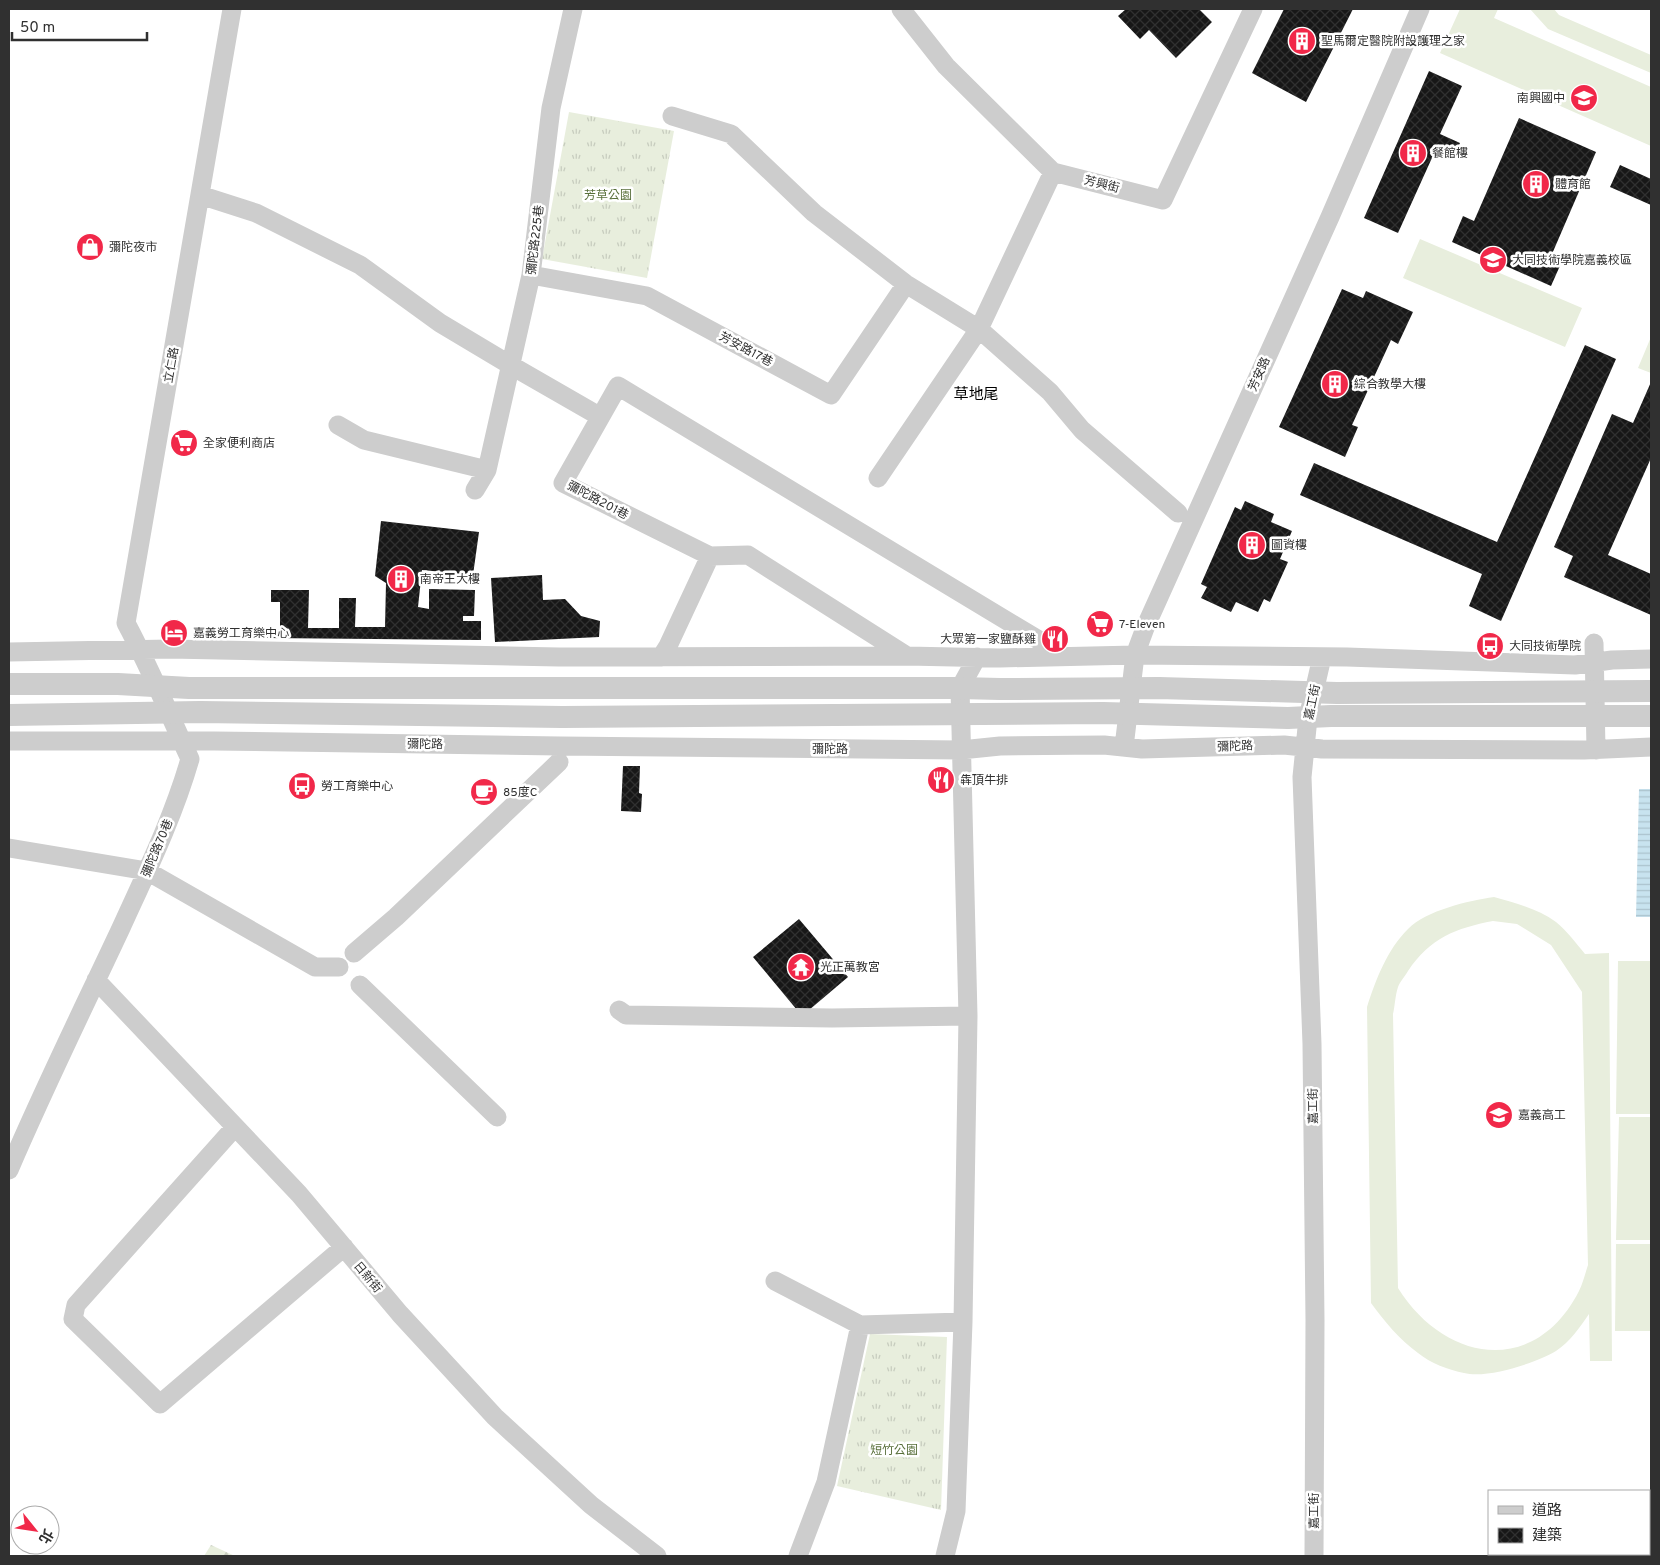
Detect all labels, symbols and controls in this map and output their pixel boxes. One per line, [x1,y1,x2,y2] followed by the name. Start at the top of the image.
[12,10,148,42] scale bar
[20,19,55,38] text: 50 m
[1287,26,1317,56] building icon: 聖馬爾定醫院附設護理之家
[1321,34,1465,50] place label: 聖馬爾定醫院附設護理之家
[1569,83,1599,113] school or university icon: 南興國中
[1517,91,1565,107] place label: 南興國中
[1398,138,1428,168] building icon: 餐館樓
[1432,146,1468,162] place label: 餐館樓
[1521,169,1551,199] building icon: 體育館
[1082,173,1121,197] street label: 芳興街
[1555,177,1591,193] place label: 體育館
[584,188,632,204] park label: 芳草公園
[524,204,548,276] street label: 彌陀路225巷
[75,232,105,262] shop icon: 彌陀夜市
[109,240,157,256] place label: 彌陀夜市
[1478,245,1508,275] school or university icon: 大同技術學院嘉義校區
[1512,253,1632,269] place label: 大同技術學院嘉義校區
[716,329,775,371] street label: 芳安路17巷
[161,346,183,384] street label: 立仁路
[1245,355,1275,394] street label: 芳安路
[1320,369,1350,399] building icon: 綜合教學大樓
[1354,377,1426,393] place label: 綜合教學大樓
[953,386,999,405] district label: 草地尾
[169,428,199,458] supermarket icon: 全家便利商店
[203,436,275,452] place label: 全家便利商店
[564,478,631,524] street label: 彌陀路201巷
[1237,530,1267,560] building icon: 圖資樓
[1271,538,1307,554] place label: 圖資樓
[386,564,416,594] building icon: 南帝王大樓
[420,572,480,588] place label: 南帝王大樓
[1085,609,1115,639] supermarket icon: 7-Eleven
[1119,617,1165,633] place label: 7-Eleven
[159,618,189,648] hotel icon: 嘉義勞工育樂中心
[1040,624,1070,654] restaurant icon: 大眾第一家鹽酥雞
[193,626,289,642] place label: 嘉義勞工育樂中心
[1475,631,1505,661] bus stop icon: 大同技術學院
[940,632,1036,648] place label: 大眾第一家鹽酥雞
[1509,639,1581,655] place label: 大同技術學院
[1301,683,1325,721] street label: 嘉工街
[407,737,443,753] street label: 彌陀路
[1217,738,1253,756] street label: 彌陀路
[812,742,848,758] street label: 彌陀路
[926,765,956,795] restaurant icon: 犇頂牛排
[287,771,317,801] bus stop icon: 勞工育樂中心
[960,773,1008,789] place label: 犇頂牛排
[469,777,499,807] cafe icon: 85度C
[321,779,393,795] place label: 勞工育樂中心
[503,785,538,801] place label: 85度C
[139,817,177,880] street label: 彌陀路70巷
[786,952,816,982] temple icon: 光正萬教宮
[820,960,880,976] place label: 光正萬教宮
[1306,1088,1322,1124] street label: 嘉工街
[1484,1100,1514,1130] school or university icon: 嘉義高工
[1518,1108,1566,1124] place label: 嘉義高工
[350,1259,385,1297] street label: 日新街
[870,1443,918,1459] park label: 短竹公園
[1488,1490,1650,1555] legend
[1307,1493,1323,1529] street label: 嘉工街
[1532,1502,1562,1521] text: 道路
[10,1505,60,1555] north arrow
[34,1525,56,1546] text: 北
[1532,1527,1562,1546] text: 建築

